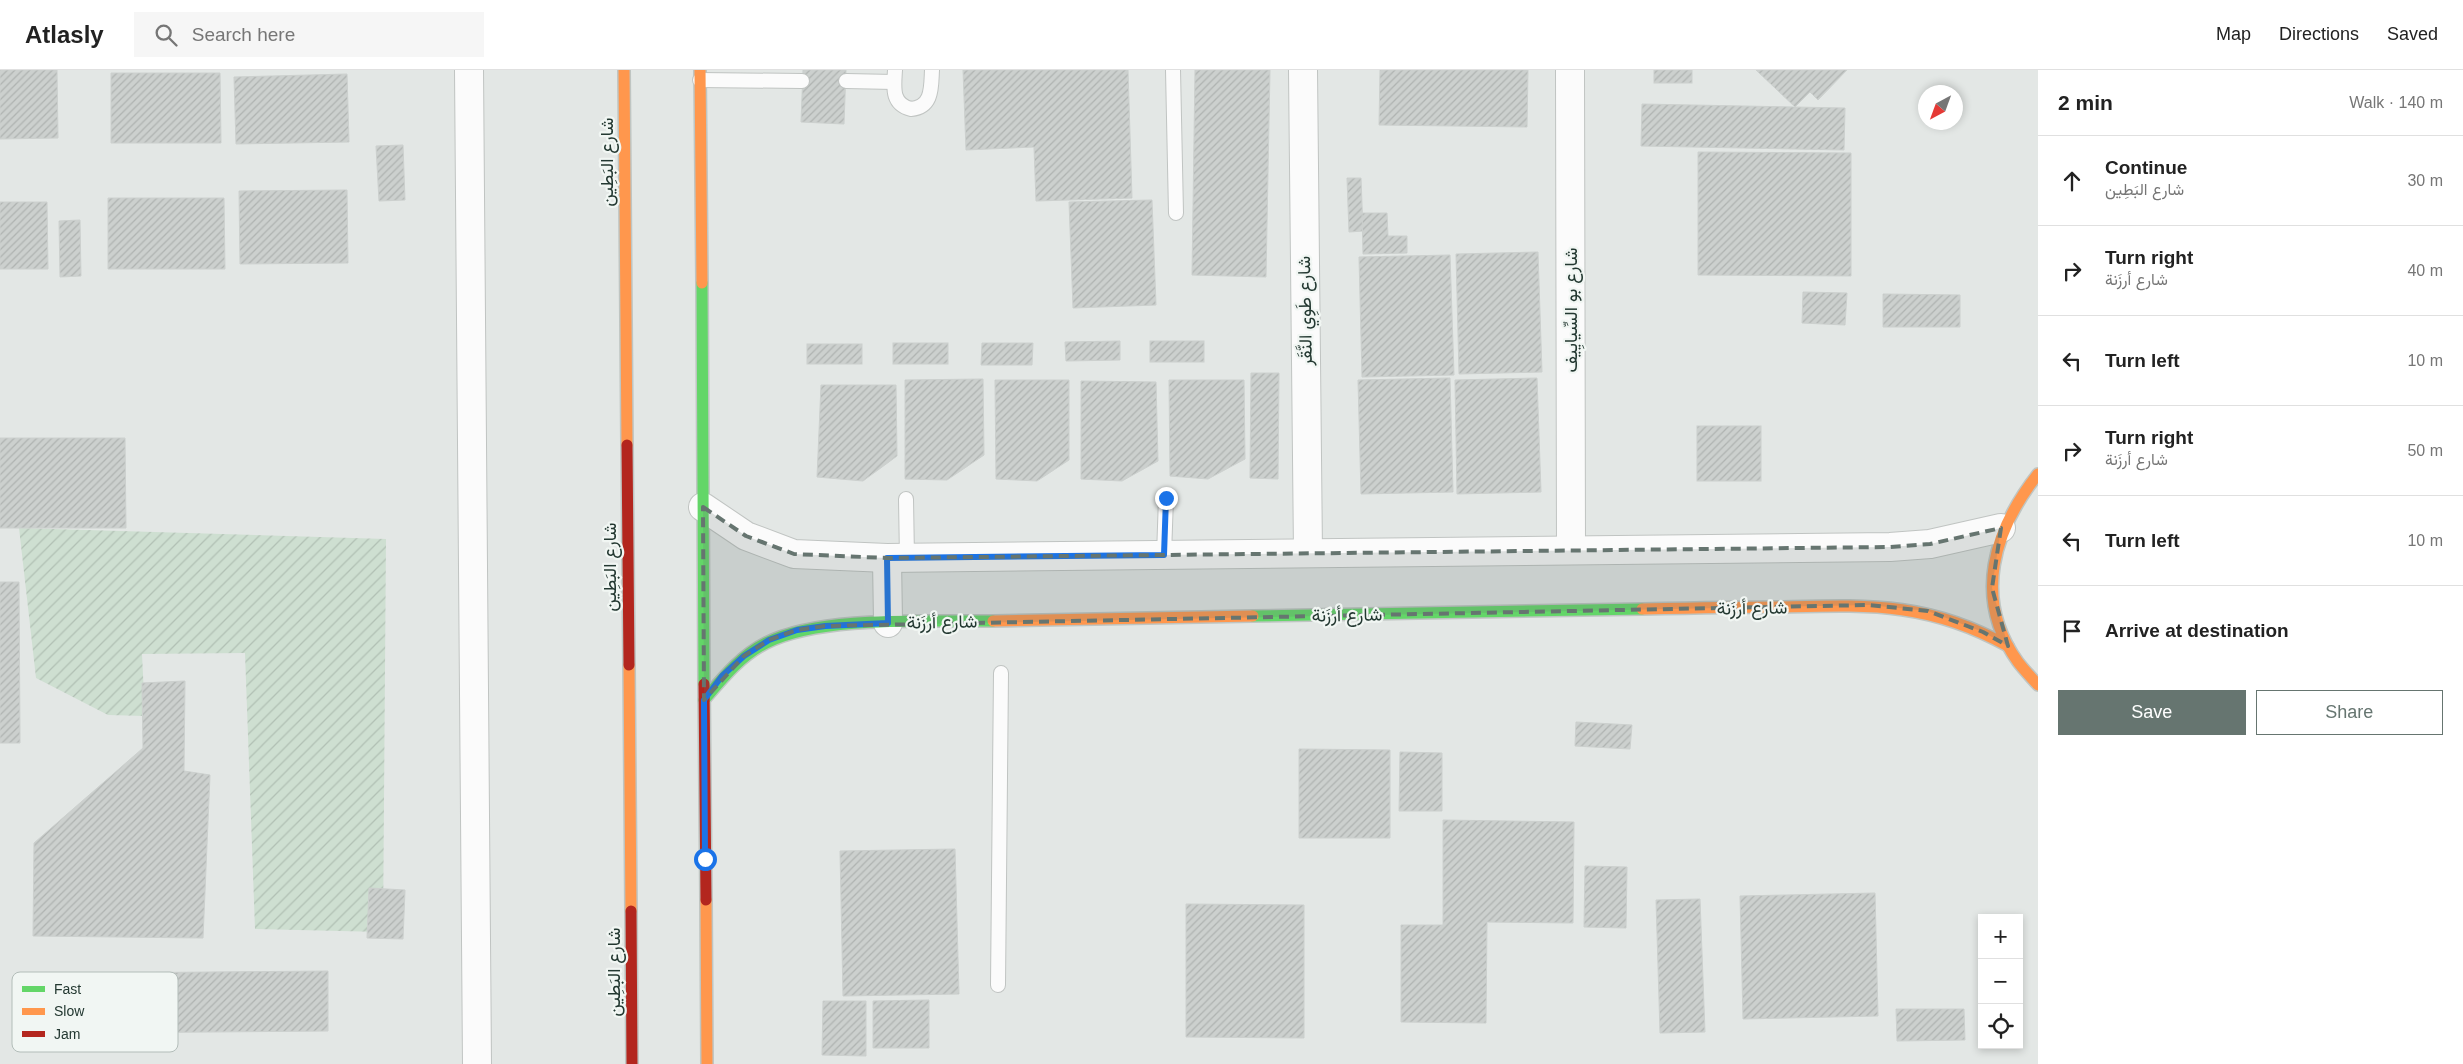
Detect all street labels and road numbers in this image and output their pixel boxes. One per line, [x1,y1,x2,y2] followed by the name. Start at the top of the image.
[597,117,619,207] street label: شارع البَطِين
[1561,248,1585,372] street label: شارع بو السِّيايِيف
[1293,256,1321,367] street label: شارع طَوِي النَّقَر
[600,522,622,612] street label: شارع البَطِين
[1716,597,1788,621] street label: شارع أرزَنة
[1311,604,1383,628] street label: شارع أرزَنة
[906,611,978,635] street label: شارع أرزَنة
[604,927,626,1017] street label: شارع البَطِين

